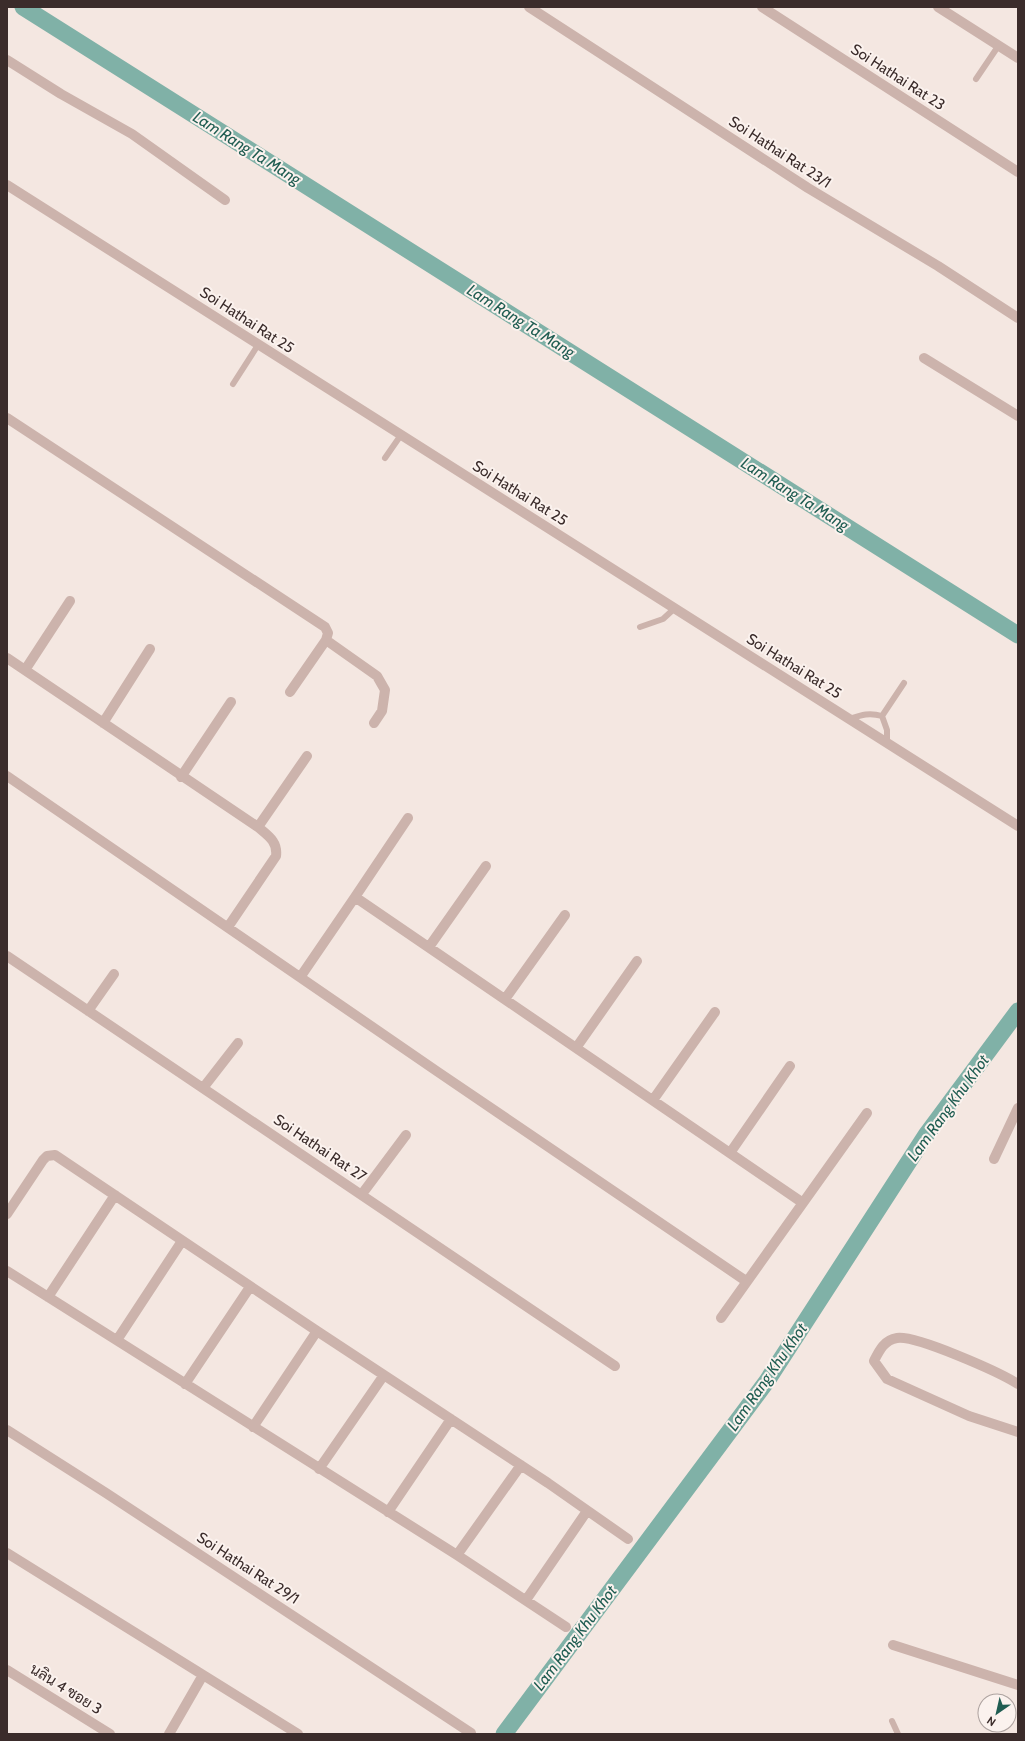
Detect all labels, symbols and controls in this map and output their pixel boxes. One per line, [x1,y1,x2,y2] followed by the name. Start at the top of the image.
[848,40,948,114] street label: Soi Hathai Rat 23
[189,107,305,189] water label: Lam Rang Ta Mang
[726,112,834,192] street label: Soi Hathai Rat 23/1
[463,280,579,362] water label: Lam Rang Ta Mang
[197,283,297,357] street label: Soi Hathai Rat 25
[737,453,853,535] water label: Lam Rang Ta Mang
[469,457,571,529] street label: Soi Hathai Rat 25
[743,630,845,702] street label: Soi Hathai Rat 25
[903,1050,994,1165] water label: Lam Rang Khu Khot
[270,1110,370,1186] street label: Soi Hathai Rat 27
[723,1319,812,1434] water label: Lam Rang Khu Khot
[194,1528,302,1608] street label: Soi Hathai Rat 29/1
[529,1581,621,1694] water label: Lam Rang Khu Khot
[27,1660,105,1718] street label: นลิน 4 ซอย 3
[977,1693,1017,1733] north arrow
[984,1713,999,1729] text: N

